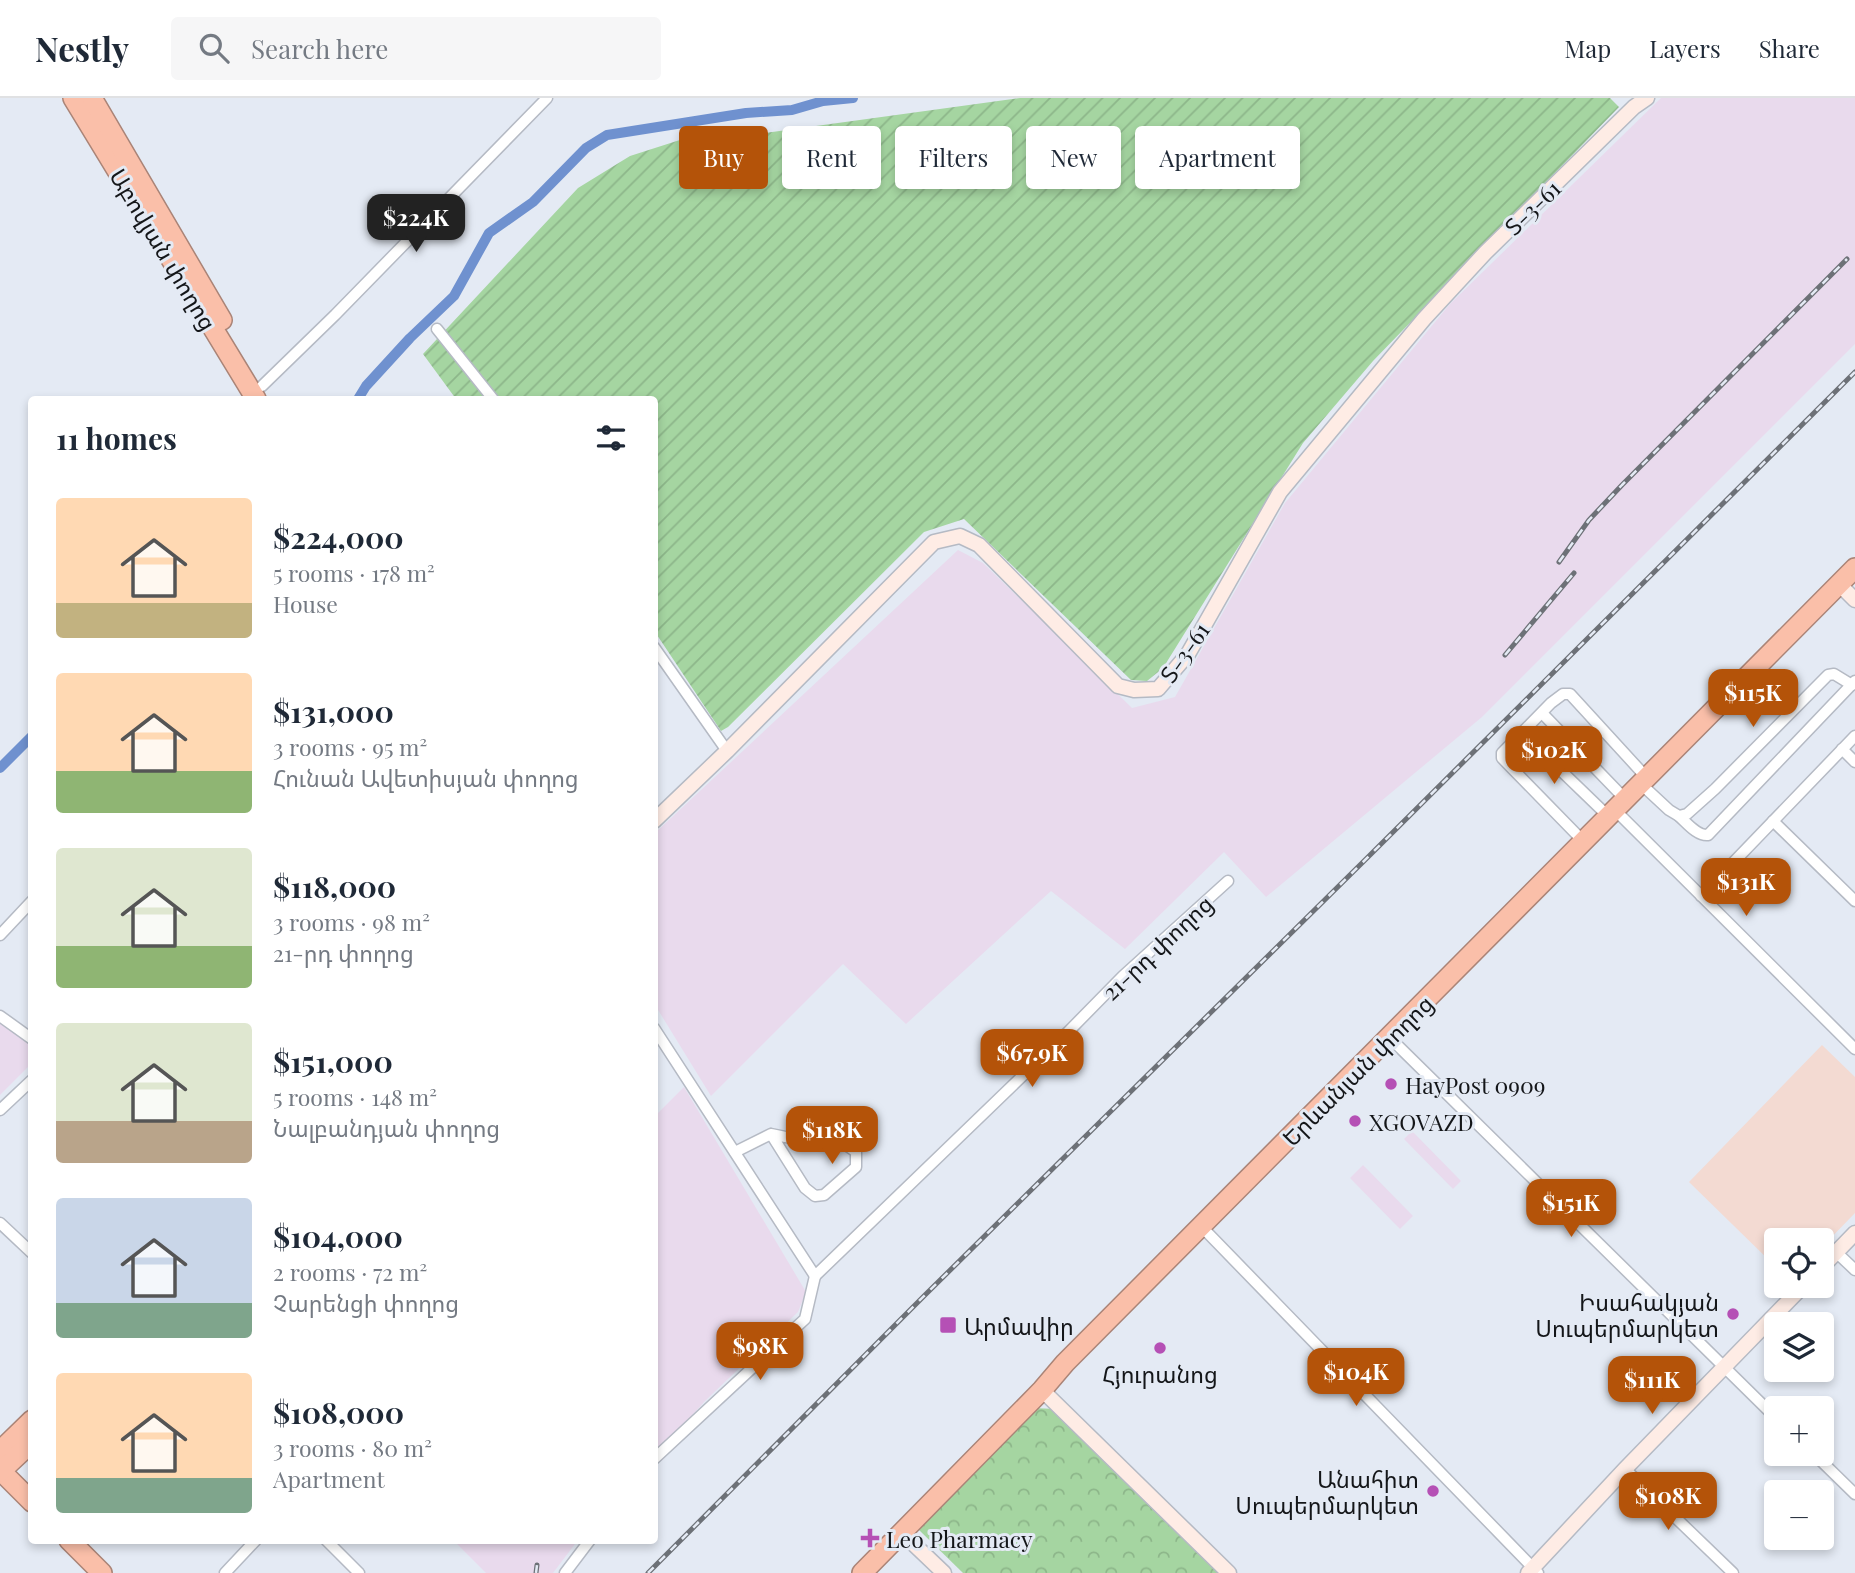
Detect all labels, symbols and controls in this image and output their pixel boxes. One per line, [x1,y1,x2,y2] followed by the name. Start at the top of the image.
[171,17,661,80] search box
[35,26,129,70] text: Nestly
[195,29,233,67] icon: search
[251,31,389,66] text: Search here
[1565,32,1611,64] text: Map
[1649,32,1721,64] text: Layers
[1759,32,1820,64] text: Share
[679,126,768,189] chip: Buy
[782,126,881,189] chip: Rent
[895,126,1012,189] chip: Filters
[1026,126,1121,189] chip: New
[1135,126,1300,189] chip: Apartment
[103,162,225,336] street label: Աբովյան փողոց
[1497,172,1567,241] street label: Տ-3-61
[367,194,465,254] pin: $224K
[383,201,449,232] text: $224K
[56,418,177,458] text: 11 homes
[592,419,630,457] icon: filters
[273,517,404,557] text: $224,000
[112,526,196,610] icon: home
[273,557,435,588] text: 5 rooms · 178 m²
[273,588,338,619] text: House
[1152,615,1216,688] street label: Տ-3-61
[1704,670,1802,729] pin: $115K
[1724,676,1782,707] text: $115K
[273,691,394,731] text: $131,000
[112,701,196,785] icon: home
[1505,726,1603,786] pin: $102K
[273,731,427,762] text: 3 rooms · 95 m²
[1521,733,1587,764] text: $102K
[273,762,579,793] text: Հունան Ավետիսյան փողոց
[1697,858,1795,918] pin: $131K
[1717,865,1775,896] text: $131K
[273,866,396,906] text: $118,000
[112,876,196,960] icon: home
[1095,888,1219,1006] street label: 21-րդ փողոց
[273,906,430,937] text: 3 rooms · 98 m²
[273,937,414,968] text: 21-րդ փողոց
[1275,988,1439,1152] street label: Երևանյան փողոց
[975,1030,1089,1089] pin: $67.9K
[997,1036,1067,1067] text: $67.9K
[273,1041,393,1081] text: $151,000
[112,1051,196,1135] icon: home
[1405,1069,1545,1100] place label: HayPost 0909
[1383,1076,1399,1092] marker: HayPost 0909
[273,1081,437,1112] text: 5 rooms · 148 m²
[1369,1106,1474,1137] place label: XGOVAZD
[783,1107,881,1166] pin: $118K
[273,1112,500,1143] text: Նալբանդյան փողոց
[802,1113,862,1144] text: $118K
[1347,1113,1363,1129] marker: XGOVAZD
[1522,1180,1620,1239] pin: $151K
[1542,1186,1600,1217] text: $151K
[273,1216,403,1256] text: $104,000
[112,1226,196,1310] icon: home
[1764,1228,1834,1550] map controls
[1764,1228,1834,1298] button: locate
[273,1256,427,1287] text: 2 rooms · 72 m²
[1535,1286,1719,1343] place label: Իսահակյան Սուպերմարկետ
[273,1287,459,1318] text: Չարենցի փողոց
[1725,1306,1741,1322] marker: Իսահակյան Սուպերմարկետ
[964,1310,1074,1341] place label: Արմավիր
[1764,1312,1834,1382] button: layers
[938,1315,958,1335] marker: Արմավիր
[719,1322,801,1382] pin: $98K
[732,1329,788,1360] text: $98K
[1152,1340,1168,1356] marker: Հյուրանոց
[1307,1348,1405,1408] pin: $104K
[1323,1355,1389,1386] text: $104K
[1603,1356,1701,1416] pin: $111K
[1102,1358,1218,1389] place label: Հյուրանոց
[1624,1363,1680,1394] text: $111K
[273,1392,404,1432] text: $108,000
[1764,1396,1834,1466] button: +
[112,1401,196,1485] icon: home
[273,1432,432,1463] text: 3 rooms · 80 m²
[273,1463,385,1494] text: Apartment
[1235,1463,1419,1520] place label: Անահիտ Սուպերմարկետ
[1619,1472,1717,1532] pin: $108K
[1635,1479,1701,1510] text: $108K
[1764,1480,1834,1550] button: −
[1425,1483,1441,1499] marker: Անահիտ Սուպերմարկետ
[886,1523,1033,1554] place label: Leo Pharmacy
[860,1528,880,1548] marker: Leo Pharmacy

